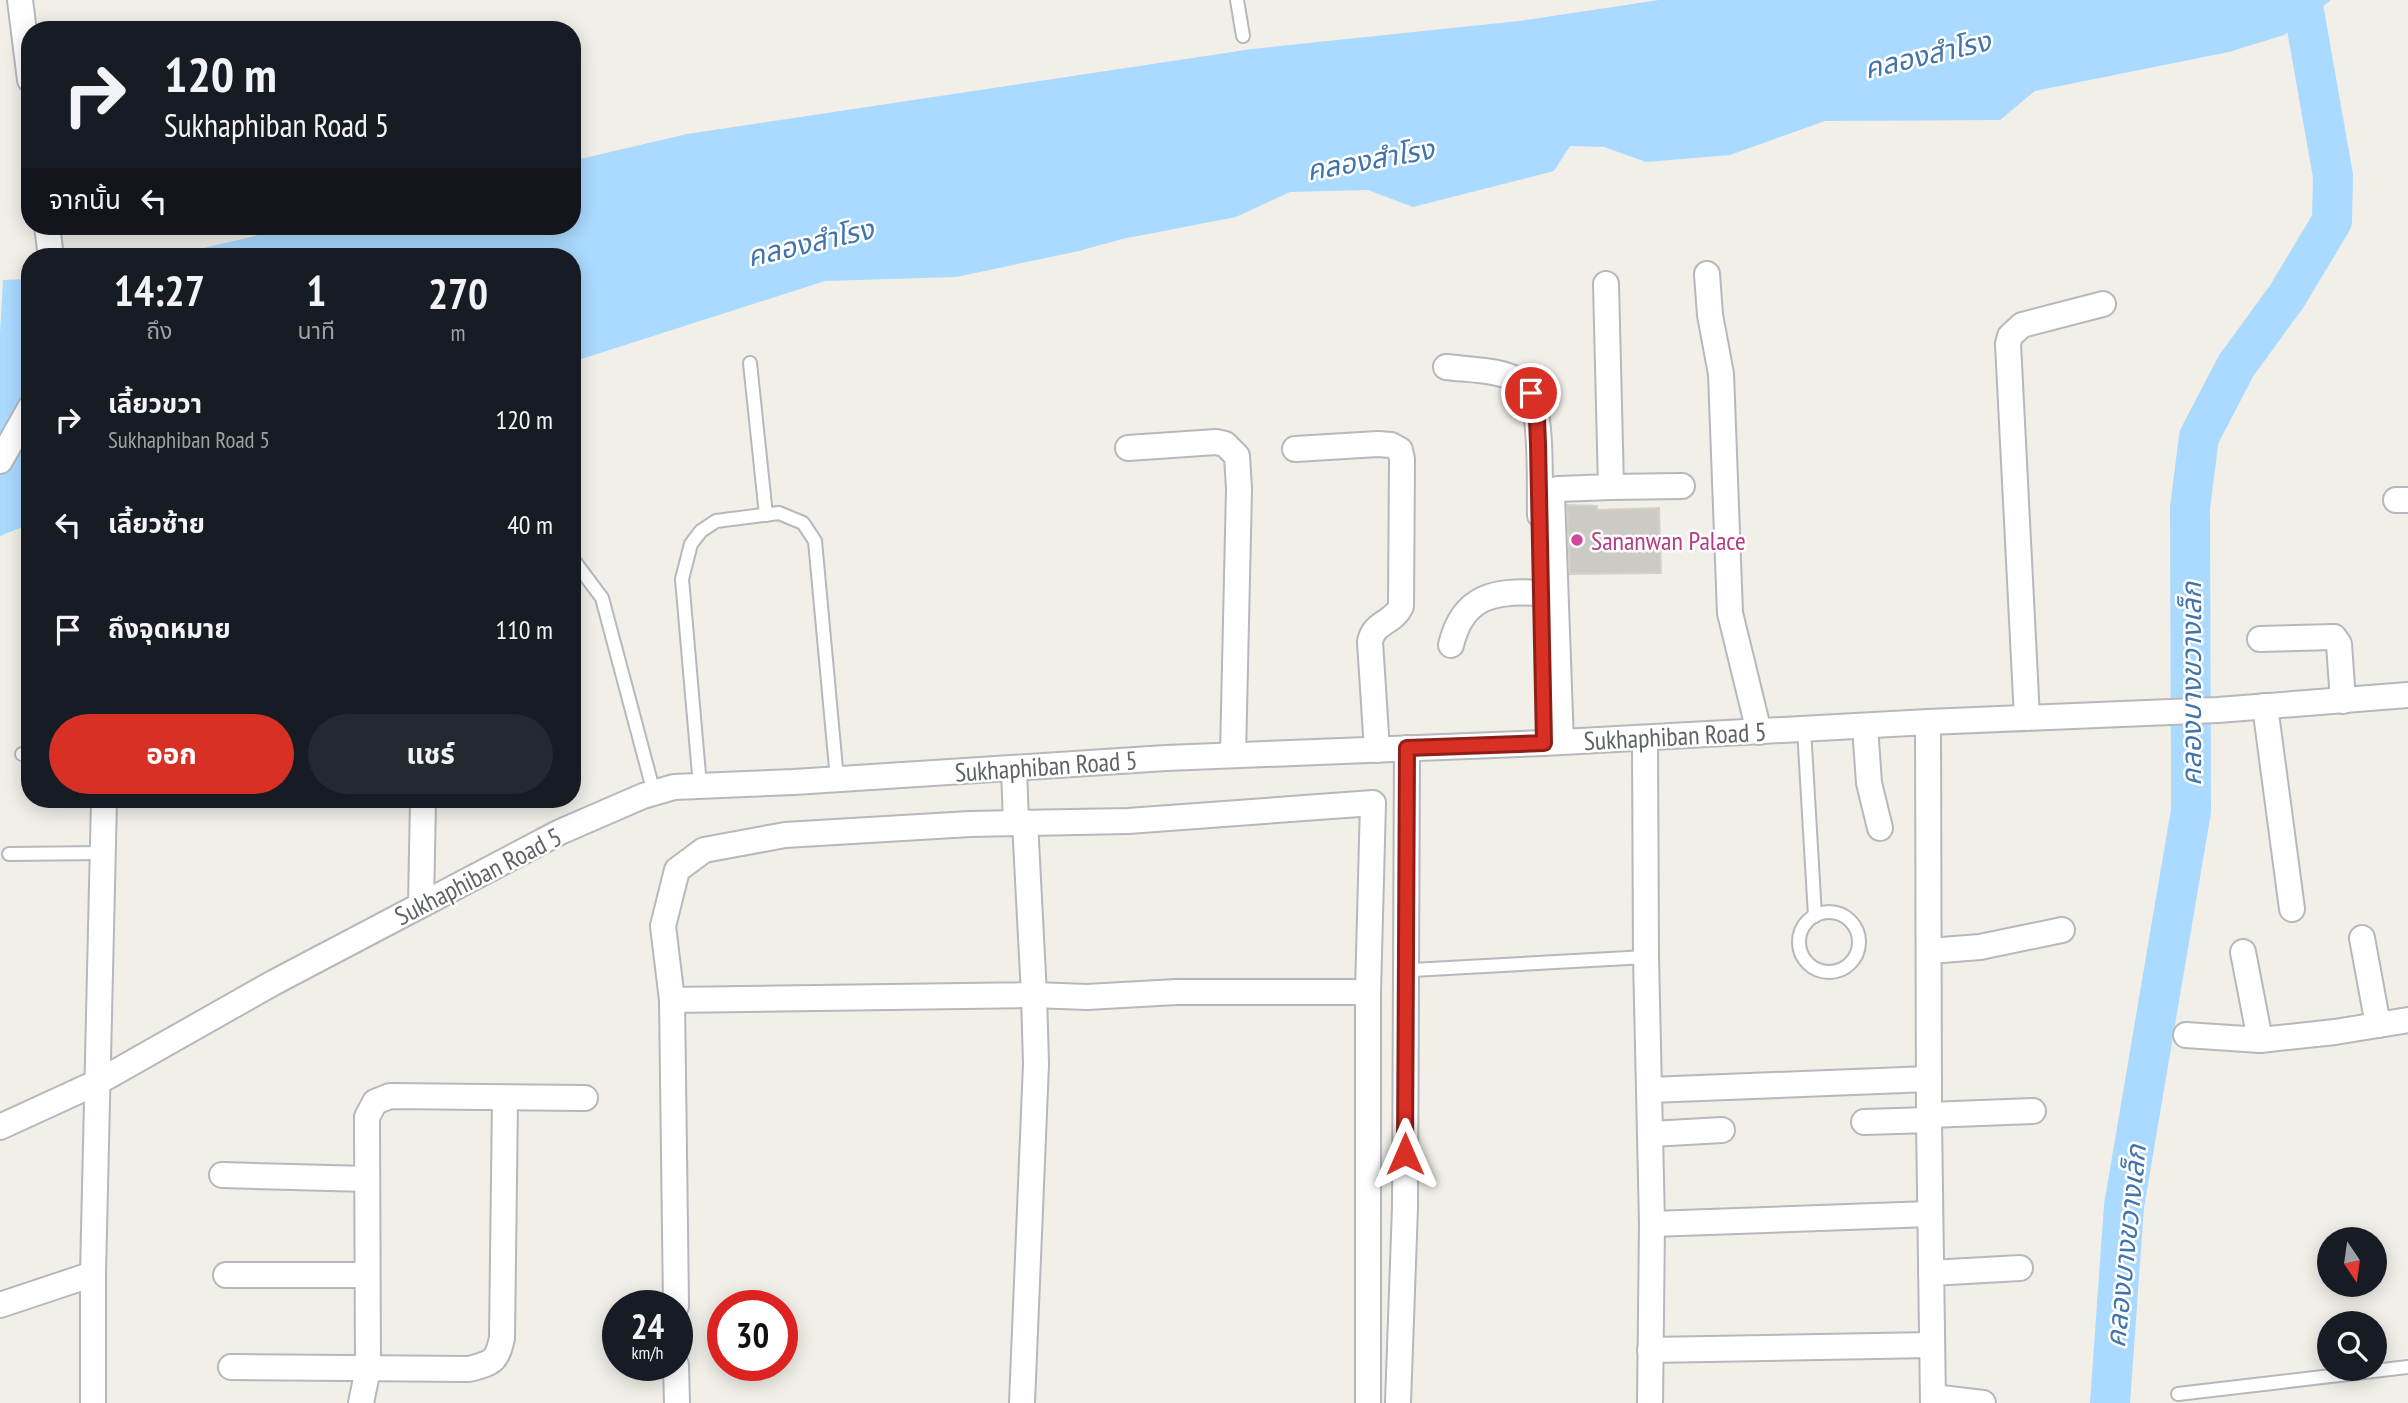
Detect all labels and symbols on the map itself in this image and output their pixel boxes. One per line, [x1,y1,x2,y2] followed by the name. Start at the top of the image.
[1860,21,1996,87] water label: คลองสำโรง
[1303,129,1439,188] water label: คลองสำโรง
[743,209,879,275] water label: คลองสำโรง
[1501,363,1561,423] pin
[1591,524,1746,557] place label: Sananwan Palace
[1569,532,1585,548] marker: Sananwan Palace
[2172,581,2209,786] water label: คลองบางขวางเล็ก
[1583,715,1767,757] street label: Sukhaphiban Road 5
[954,743,1138,789] street label: Sukhaphiban Road 5
[389,820,567,932] street label: Sukhaphiban Road 5
[1368,1117,1442,1191] position arrow
[2096,1141,2154,1349] water label: คลองบางขวางเล็ก
[2317,1227,2387,1297] north arrow
[707,1290,798,1381] speed limit sign: 30

